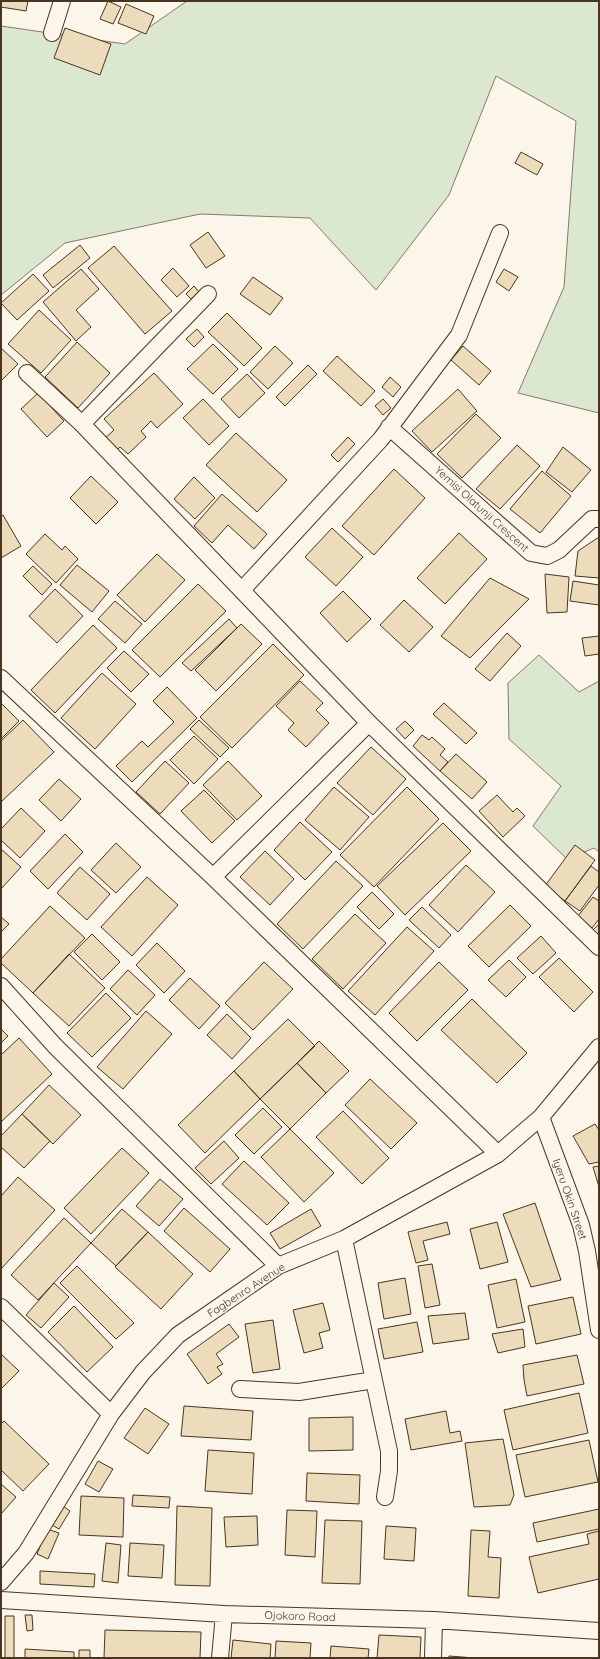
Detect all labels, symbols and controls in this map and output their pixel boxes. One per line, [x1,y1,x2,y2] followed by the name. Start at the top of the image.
[432,463,532,555] street label: Yemisi Olatunji Crescent
[550,1157,591,1242] street label: Iyeru Okin Street
[204,1260,288,1320] street label: Fagbenro Avenue
[264,1608,336,1624] street label: Ojokoro Road

